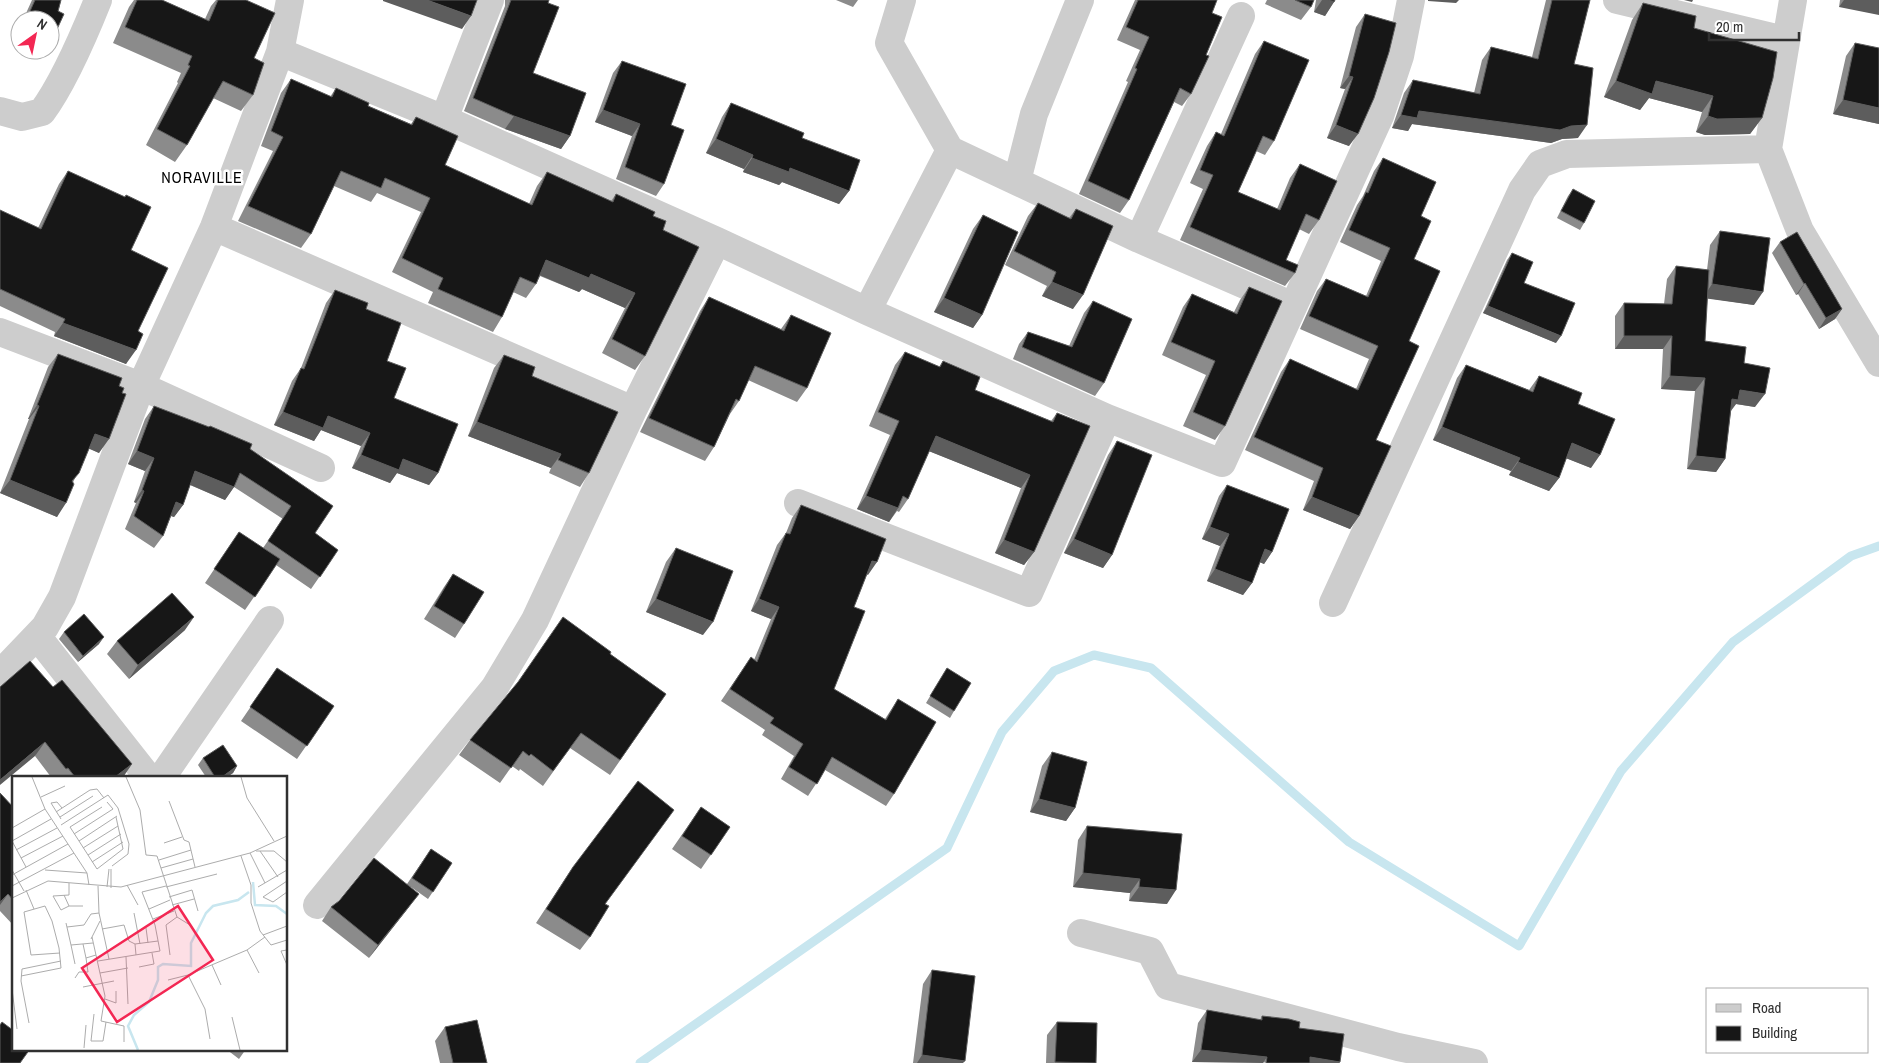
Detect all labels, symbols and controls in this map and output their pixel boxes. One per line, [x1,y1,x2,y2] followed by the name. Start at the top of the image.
[10,10,60,60] north arrow
[1709,10,1799,42] scale bar
[34,14,50,34] text: N
[1716,16,1743,37] text: 20 m
[161,166,243,188] district label: NORAVILLE
[12,776,288,1050] inset map
[1706,988,1869,1053] legend
[1752,997,1781,1018] text: Road
[1752,1022,1797,1043] text: Building

